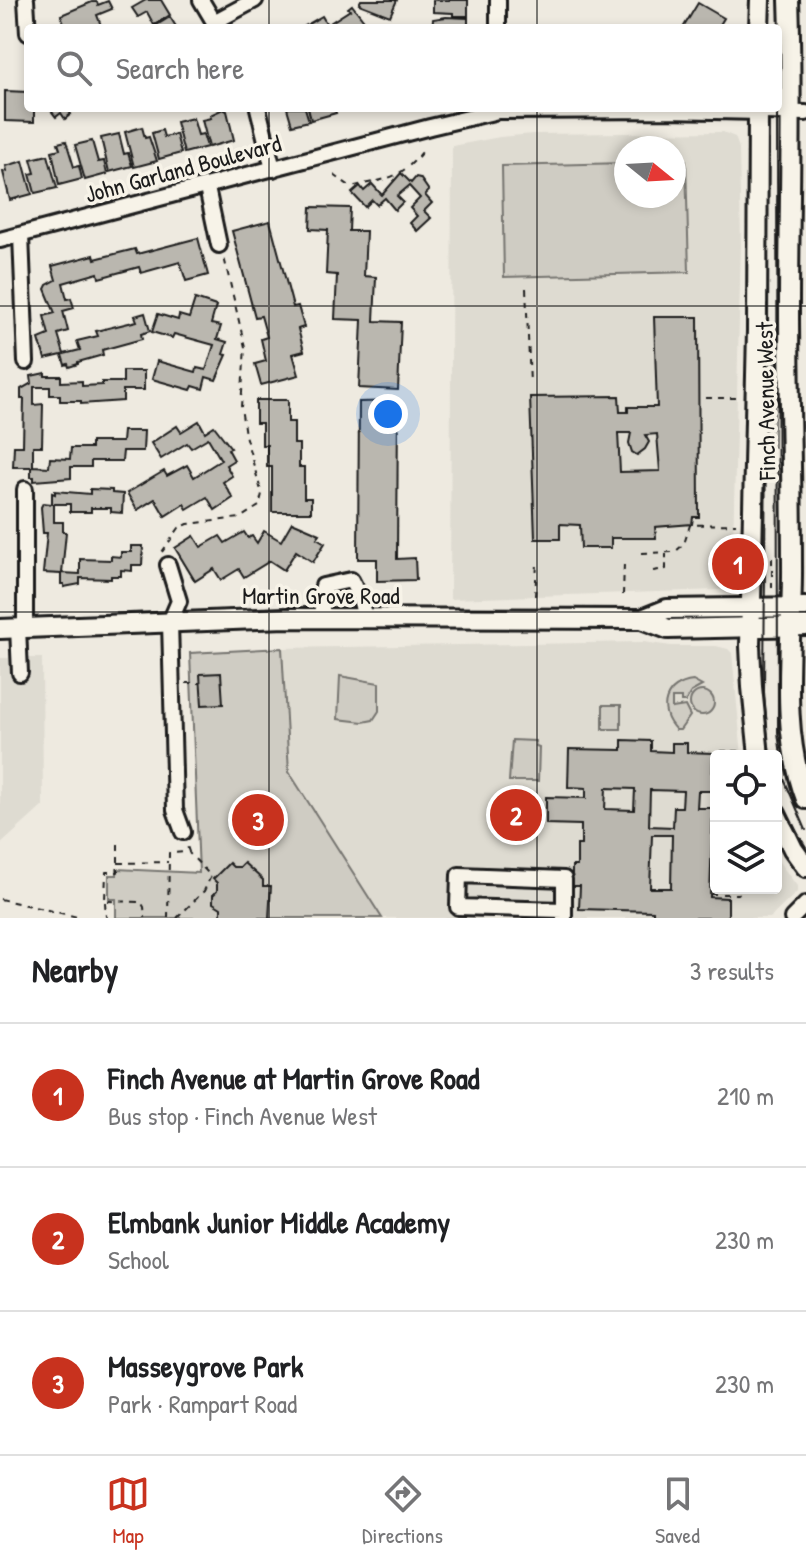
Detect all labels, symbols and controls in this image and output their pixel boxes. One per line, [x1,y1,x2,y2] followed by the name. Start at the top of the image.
[24,24,782,112] search box
[52,46,96,90] icon: search
[116,48,244,88] text: Search here
[81,126,284,210] street label: John Garland Boulevard
[614,136,686,208] north arrow
[748,321,782,481] street label: Finch Avenue West
[368,394,408,434] your location
[712,534,764,594] pin: 1
[242,579,400,611] street label: Martin Grove Road
[710,750,782,894] map controls
[710,750,782,822] button: locate
[490,785,542,845] pin: 2
[232,790,284,850] pin: 3
[710,822,782,894] button: layers
[32,947,118,993] text: Nearby
[690,953,774,988] text: 3 results
[108,1058,479,1098] text: Finch Avenue at Martin Grove Road
[53,1078,63,1113] text: 1
[717,1078,774,1113] text: 210 m
[108,1098,377,1133] text: Bus stop · Finch Avenue West
[108,1202,450,1242] text: Elmbank Junior Middle Academy
[52,1222,64,1257] text: 2
[715,1222,774,1257] text: 230 m
[108,1242,169,1277] text: School
[108,1346,303,1386] text: Masseygrove Park
[52,1366,64,1401] text: 3
[715,1366,774,1401] text: 230 m
[108,1386,297,1421] text: Park · Rampart Road
[106,1472,150,1550] tab: Map
[362,1472,443,1550] tab: Directions
[655,1472,700,1550] tab: Saved

